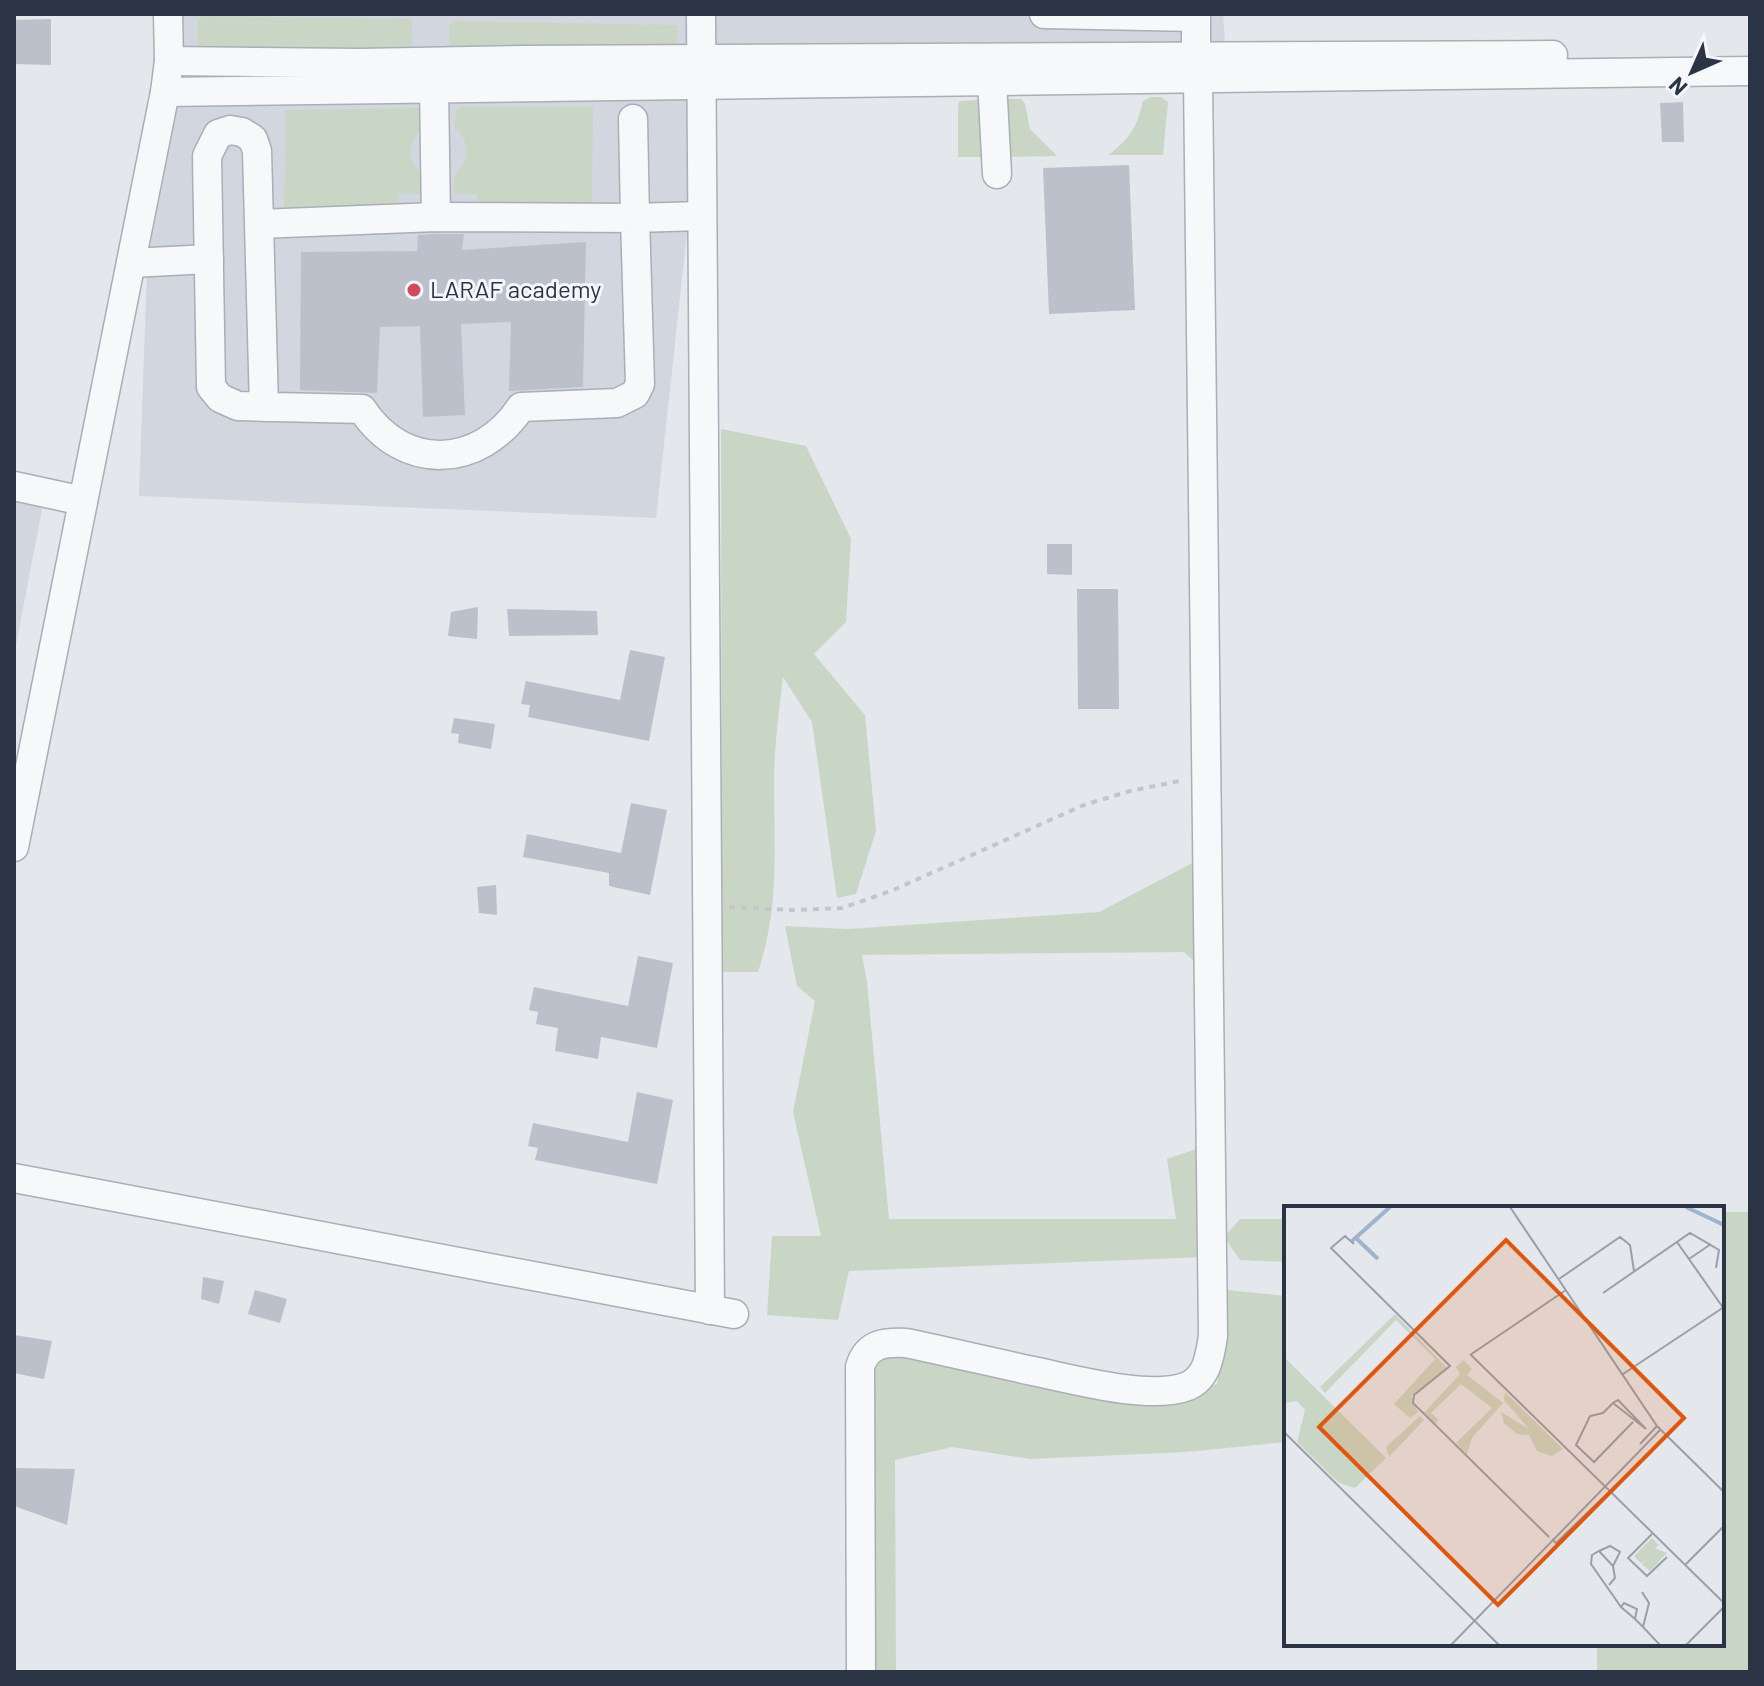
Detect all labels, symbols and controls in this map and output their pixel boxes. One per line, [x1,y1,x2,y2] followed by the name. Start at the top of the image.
[1652,32,1732,112] north arrow
[1663,72,1692,101] text: N
[430,274,601,303] place label: LARAF academy
[405,281,423,299] marker: LARAF academy
[1284,1206,1724,1646] inset map

